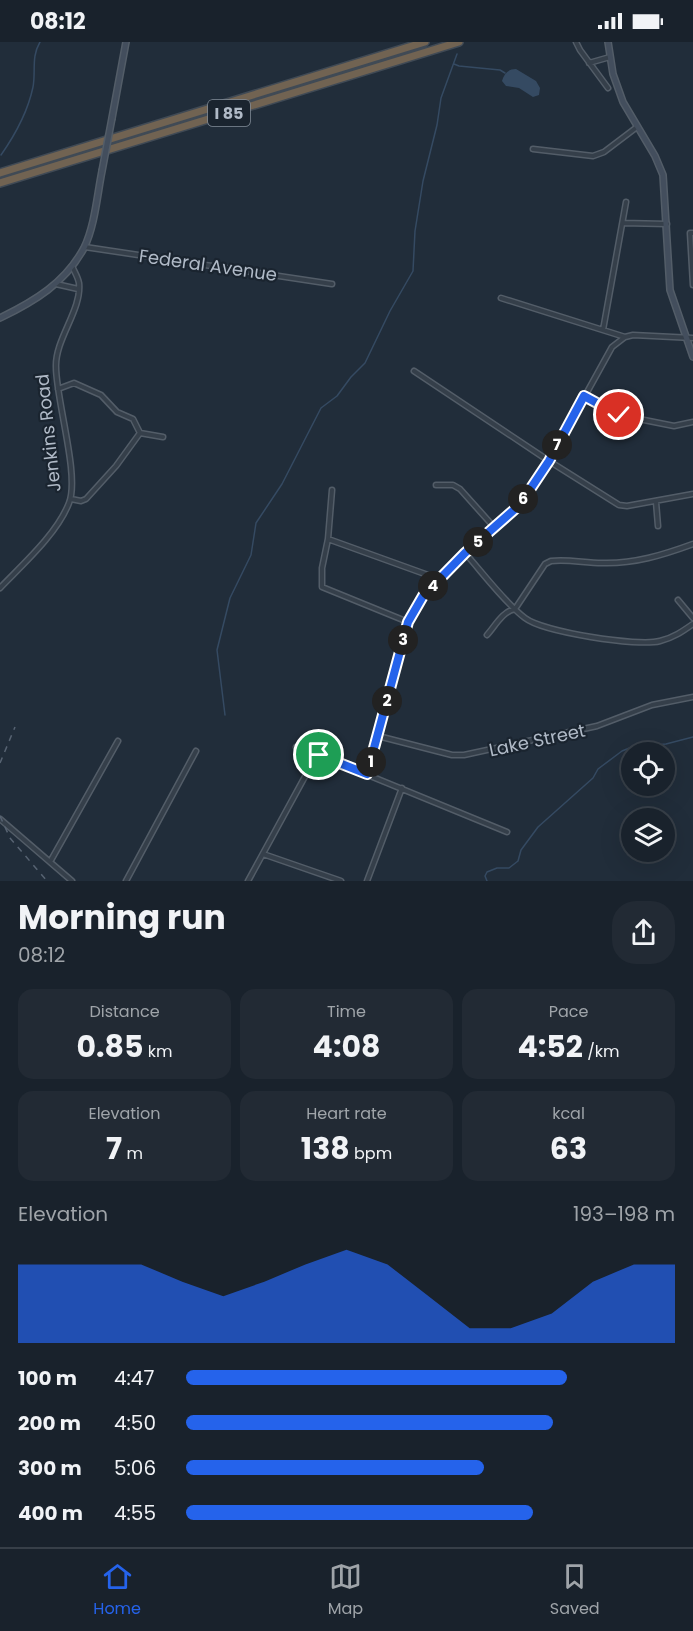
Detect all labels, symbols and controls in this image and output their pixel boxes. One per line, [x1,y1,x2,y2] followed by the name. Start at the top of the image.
[30,6,86,37] text: 08:12
[208,100,250,126] road number: I 85
[137,243,279,287] street label: Federal Avenue
[29,373,67,493] street label: Jenkins Road
[593,389,644,440] pin
[602,398,635,431] icon: check
[542,430,572,460] pin: 7
[553,433,561,456] text: 7
[508,484,538,514] pin: 6
[518,487,528,510] text: 6
[463,527,493,557] pin: 5
[473,530,483,553] text: 5
[418,571,448,601] pin: 4
[428,574,438,597] text: 4
[388,625,418,655] pin: 3
[398,628,408,651] text: 3
[372,686,402,716] pin: 2
[382,689,392,712] text: 2
[487,718,587,762] street label: Lake Street
[293,729,344,780] pin
[302,738,335,771] icon: arrive
[621,742,675,862] map controls
[621,742,675,796] button: locate
[356,747,386,777] pin: 1
[368,750,374,773] text: 1
[621,808,675,862] button: layers
[18,894,226,941] text: Morning run
[612,901,675,964] button: share
[18,941,65,969] text: 08:12
[89,1000,160,1023] text: Distance
[327,1000,366,1023] text: Time
[549,1000,588,1023] text: Pace
[77,1025,143,1068] text: 0.85
[313,1025,380,1068] text: 4:08
[517,1025,583,1068] text: 4:52
[143,1040,172,1063] text: km
[583,1040,620,1063] text: /km
[88,1102,161,1125] text: Elevation
[306,1102,387,1125] text: Heart rate
[552,1102,585,1125] text: kcal
[106,1127,122,1170] text: 7
[301,1127,350,1170] text: 138
[550,1127,587,1170] text: 63
[122,1142,143,1165] text: m
[350,1142,392,1165] text: bpm
[18,1200,108,1228] text: Elevation
[573,1200,675,1228] text: 193–198 m
[18,1364,77,1392] text: 100 m
[114,1364,154,1392] text: 4:47
[18,1409,81,1437] text: 200 m
[114,1409,156,1437] text: 4:50
[18,1454,82,1482] text: 300 m
[114,1454,156,1482] text: 5:06
[18,1499,83,1527] text: 400 m
[114,1499,156,1527] text: 4:55
[93,1560,141,1621] tab: Home
[328,1560,363,1621] tab: Map
[550,1560,600,1621] tab: Saved

